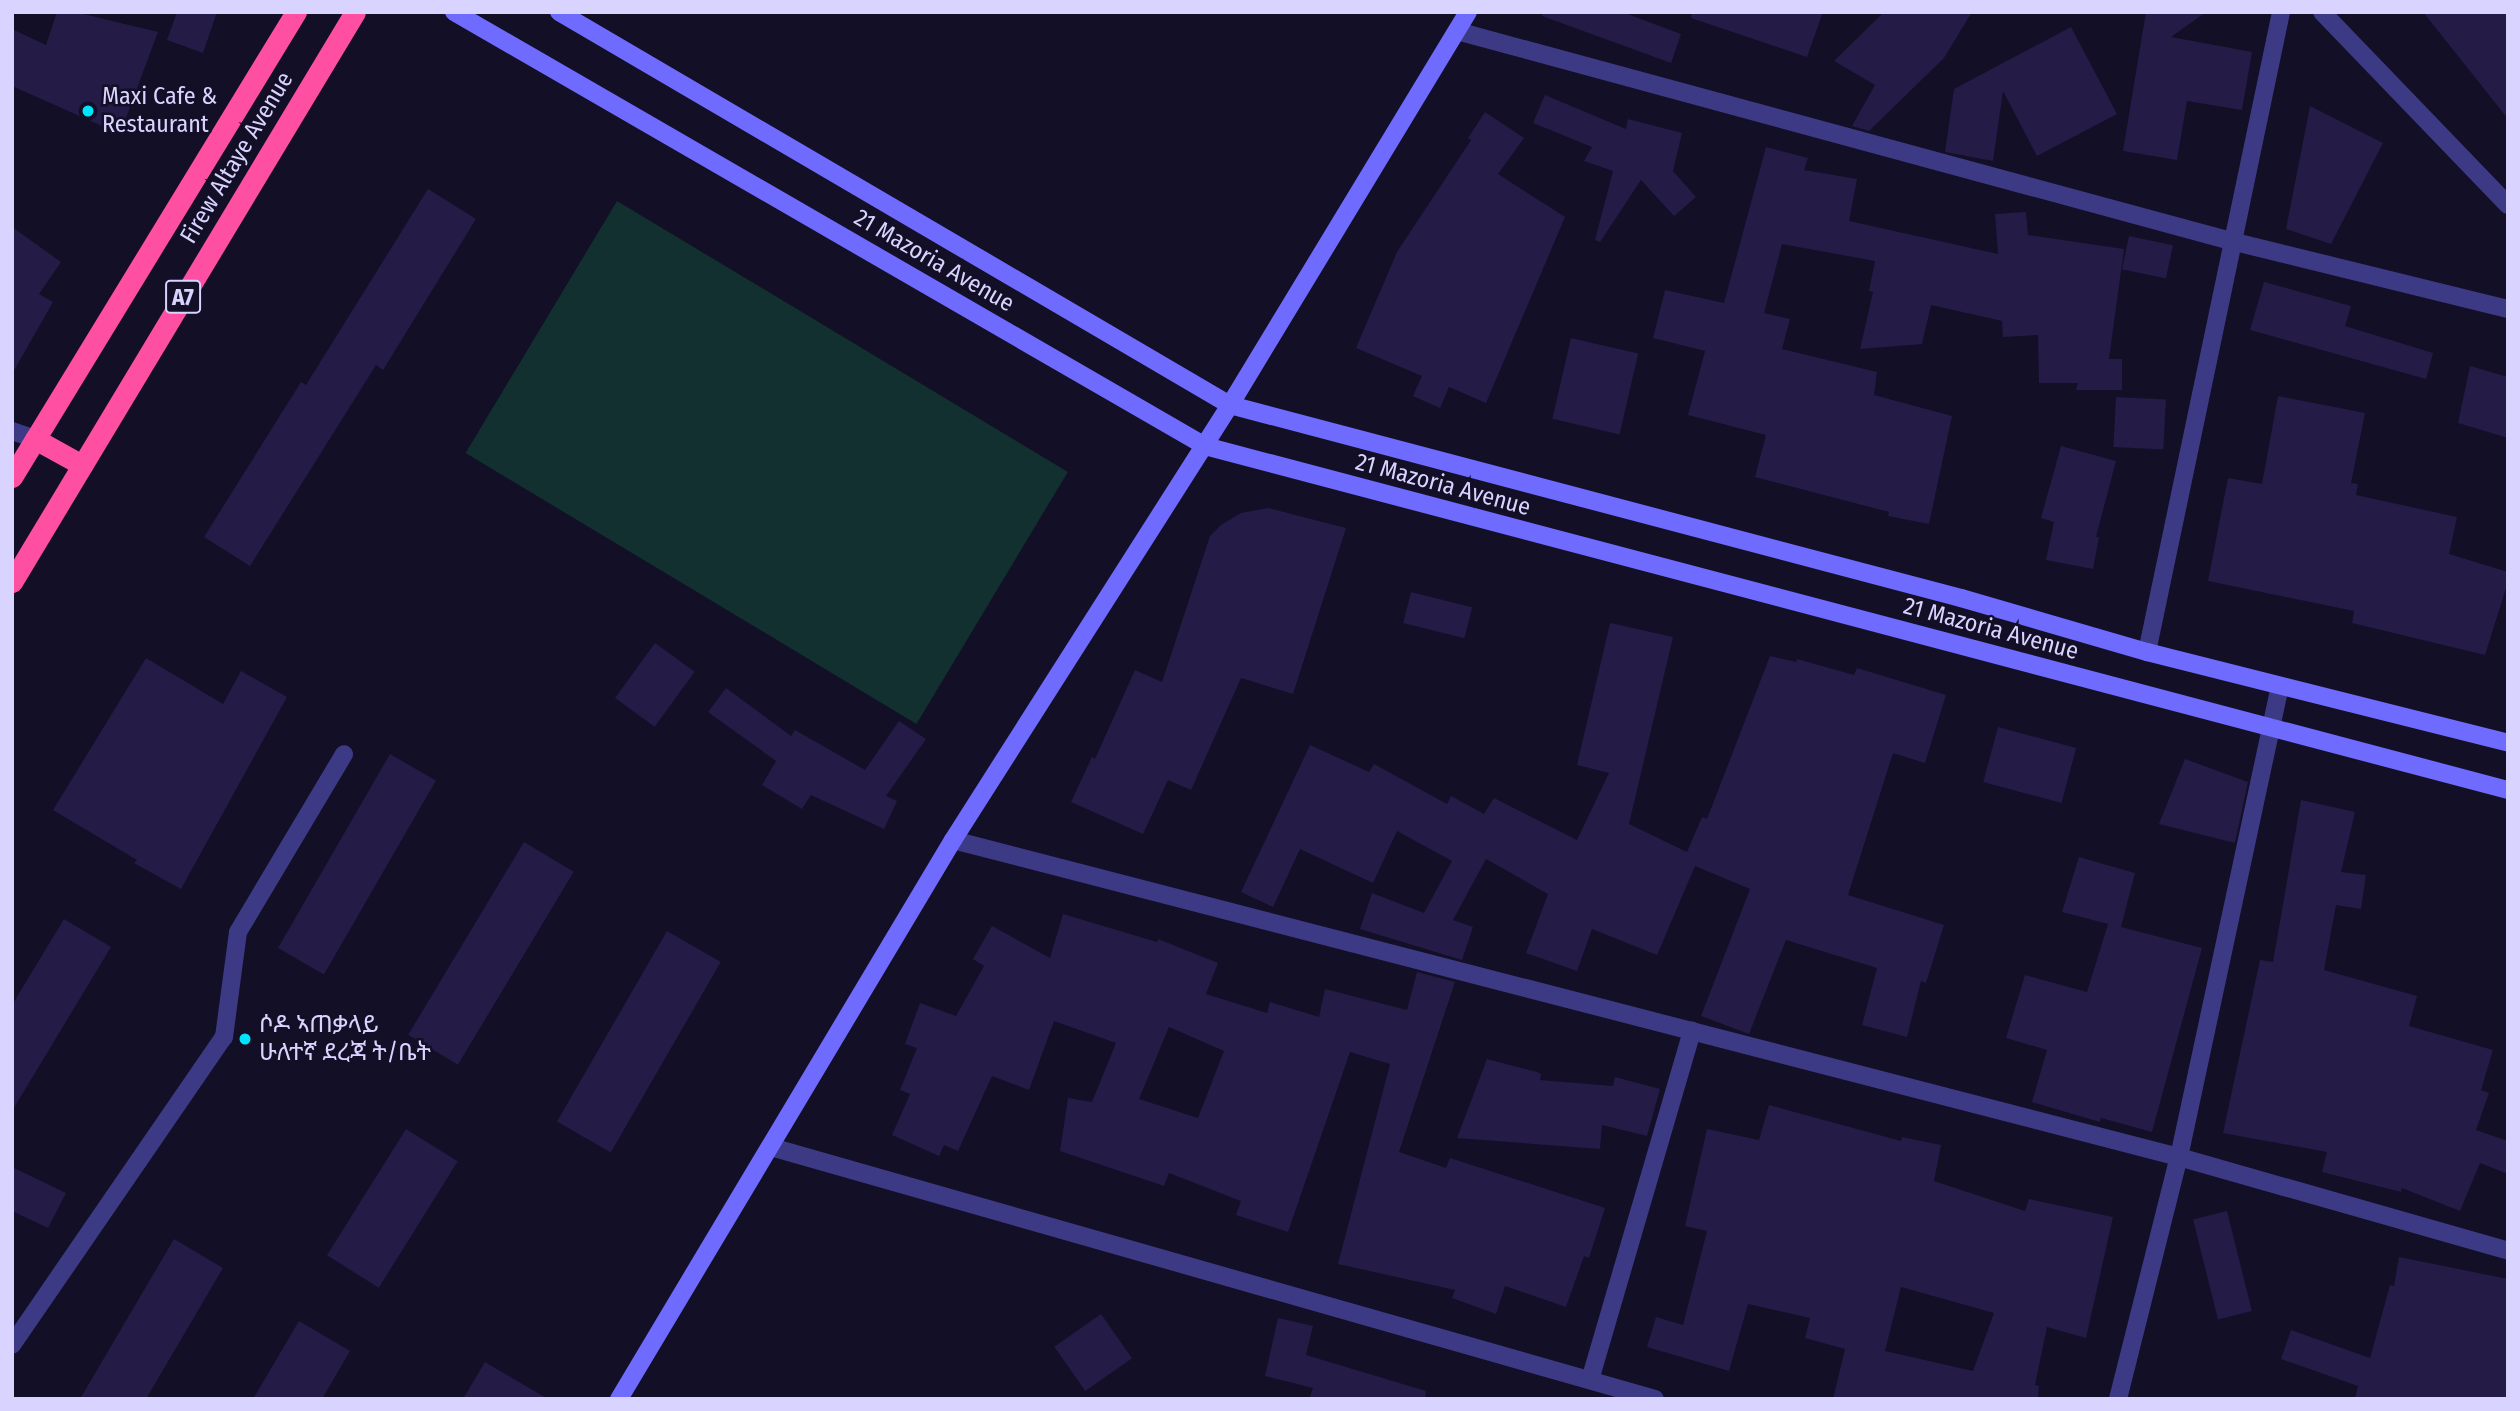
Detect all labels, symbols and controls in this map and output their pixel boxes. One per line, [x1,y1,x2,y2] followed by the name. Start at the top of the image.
[174,67,300,249] street label: Firew Altaye Avenue
[102,83,217,139] place label: Maxi Cafe & Restaurant
[80,103,96,119] marker: Maxi Cafe & Restaurant
[849,204,1019,318] street label: 21 Mazoria Avenue
[164,278,202,316] road number: A7
[1352,448,1534,522] street label: 21 Mazoria Avenue
[1900,592,2082,666] street label: 21 Mazoria Avenue
[259,1011,431,1067] place label: ሶዶ ኣጠቃላይ ሁለተኛ ደረጃ ት/ቤት
[237,1031,253,1047] marker: ሶዶ ኣጠቃላይ ሁለተኛ ደረጃ ት/ቤት

